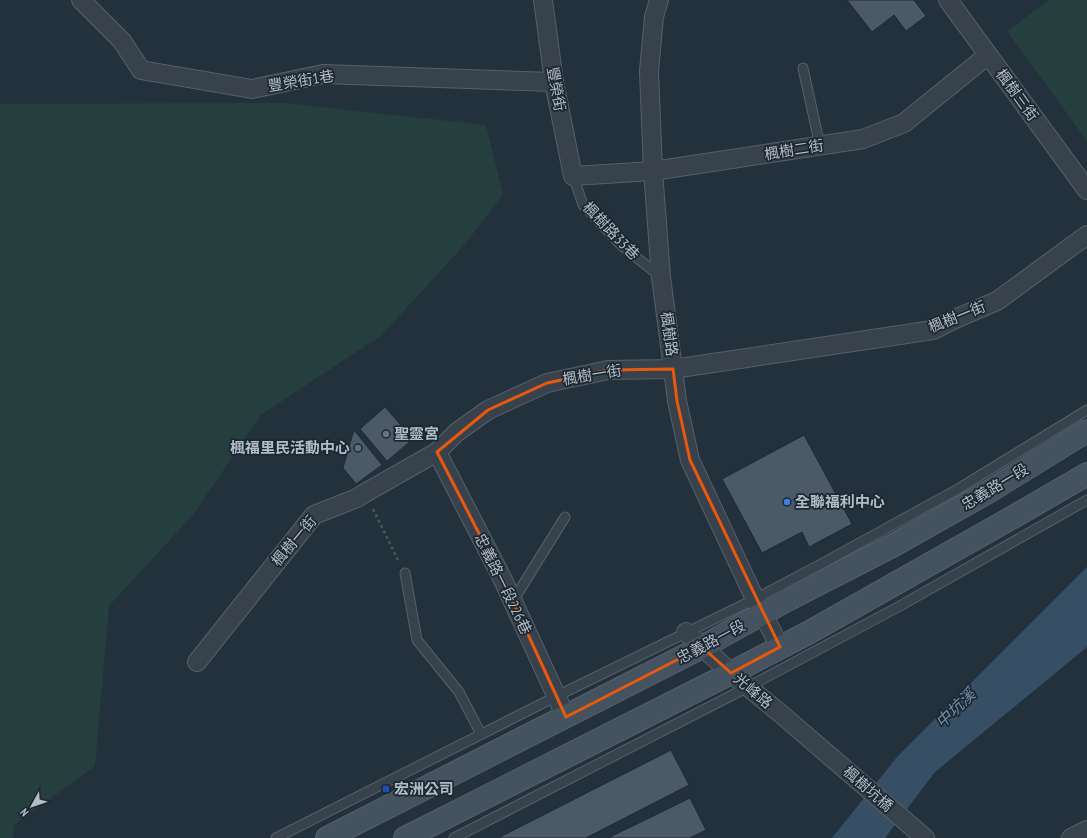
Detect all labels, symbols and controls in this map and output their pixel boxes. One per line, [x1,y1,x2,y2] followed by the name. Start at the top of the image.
[543,65,570,113] street label: 豐榮街
[992,65,1043,125] street label: 楓樹三街
[266,66,335,95] street label: 豐榮街1巷
[763,135,825,164] street label: 楓樹二街
[579,198,644,264] street label: 楓樹路33巷
[925,296,988,337] street label: 楓樹一街
[657,310,682,358] street label: 楓樹路
[561,360,623,389] street label: 楓樹一街
[394,424,439,443] place label: 聖靈宮
[381,429,391,439] marker: 聖靈宮
[230,438,350,457] place label: 楓福里民活動中心
[353,443,363,453] marker: 楓福里民活動中心
[958,459,1032,514] street label: 忠義路一段
[795,492,885,511] place label: 全聯福利中心
[782,497,792,507] marker: 全聯福利中心
[267,512,320,570] street label: 楓樹一街
[471,530,536,637] street label: 忠義路一段226巷
[673,616,748,668] street label: 忠義路一段
[730,669,777,712] street label: 光峰路
[931,683,981,732] water label: 中坑溪
[839,762,897,815] street label: 楓樹坑橋
[394,779,454,798] place label: 宏洲公司
[381,784,391,794] marker: 宏洲公司
[12,786,52,826] north arrow
[17,806,32,819] text: N

